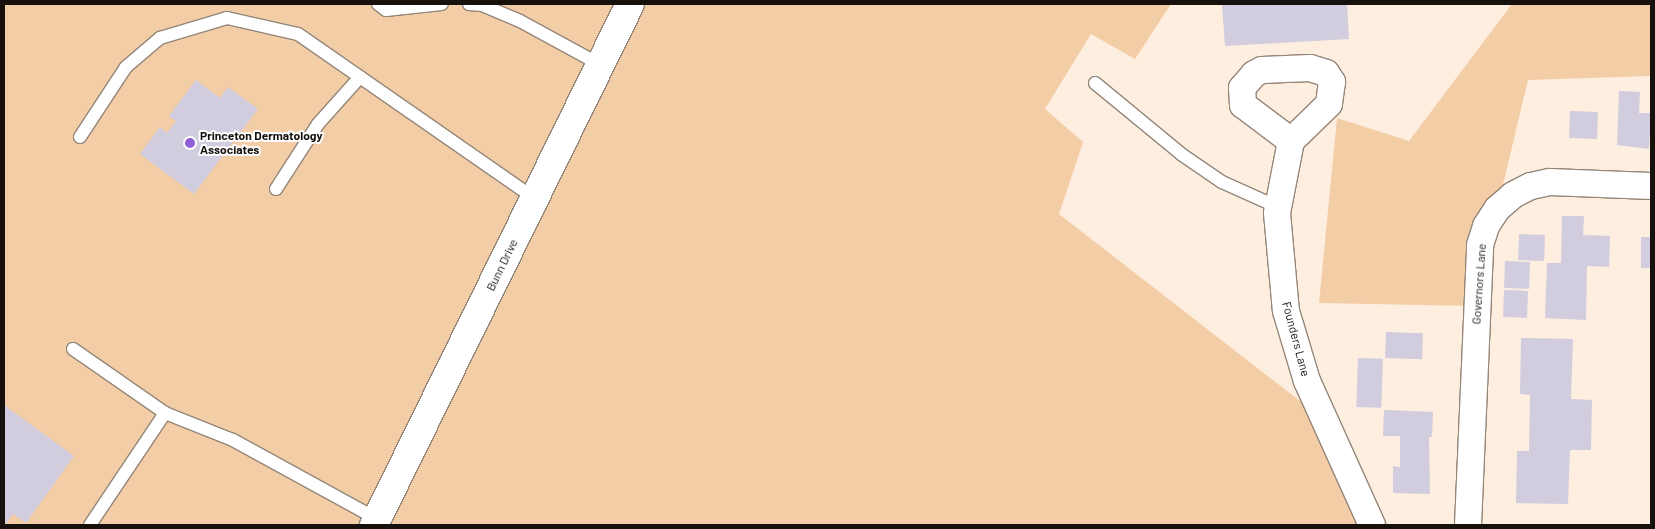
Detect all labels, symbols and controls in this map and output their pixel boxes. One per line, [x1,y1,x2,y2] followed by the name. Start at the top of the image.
[200,129,323,157] place label: Princeton Dermatology Associates
[184,137,196,149] marker: Princeton Dermatology Associates
[483,237,521,293] street label: Bunn Drive
[1469,243,1489,325] street label: Governors Lane
[1279,300,1313,378] street label: Founders Lane

